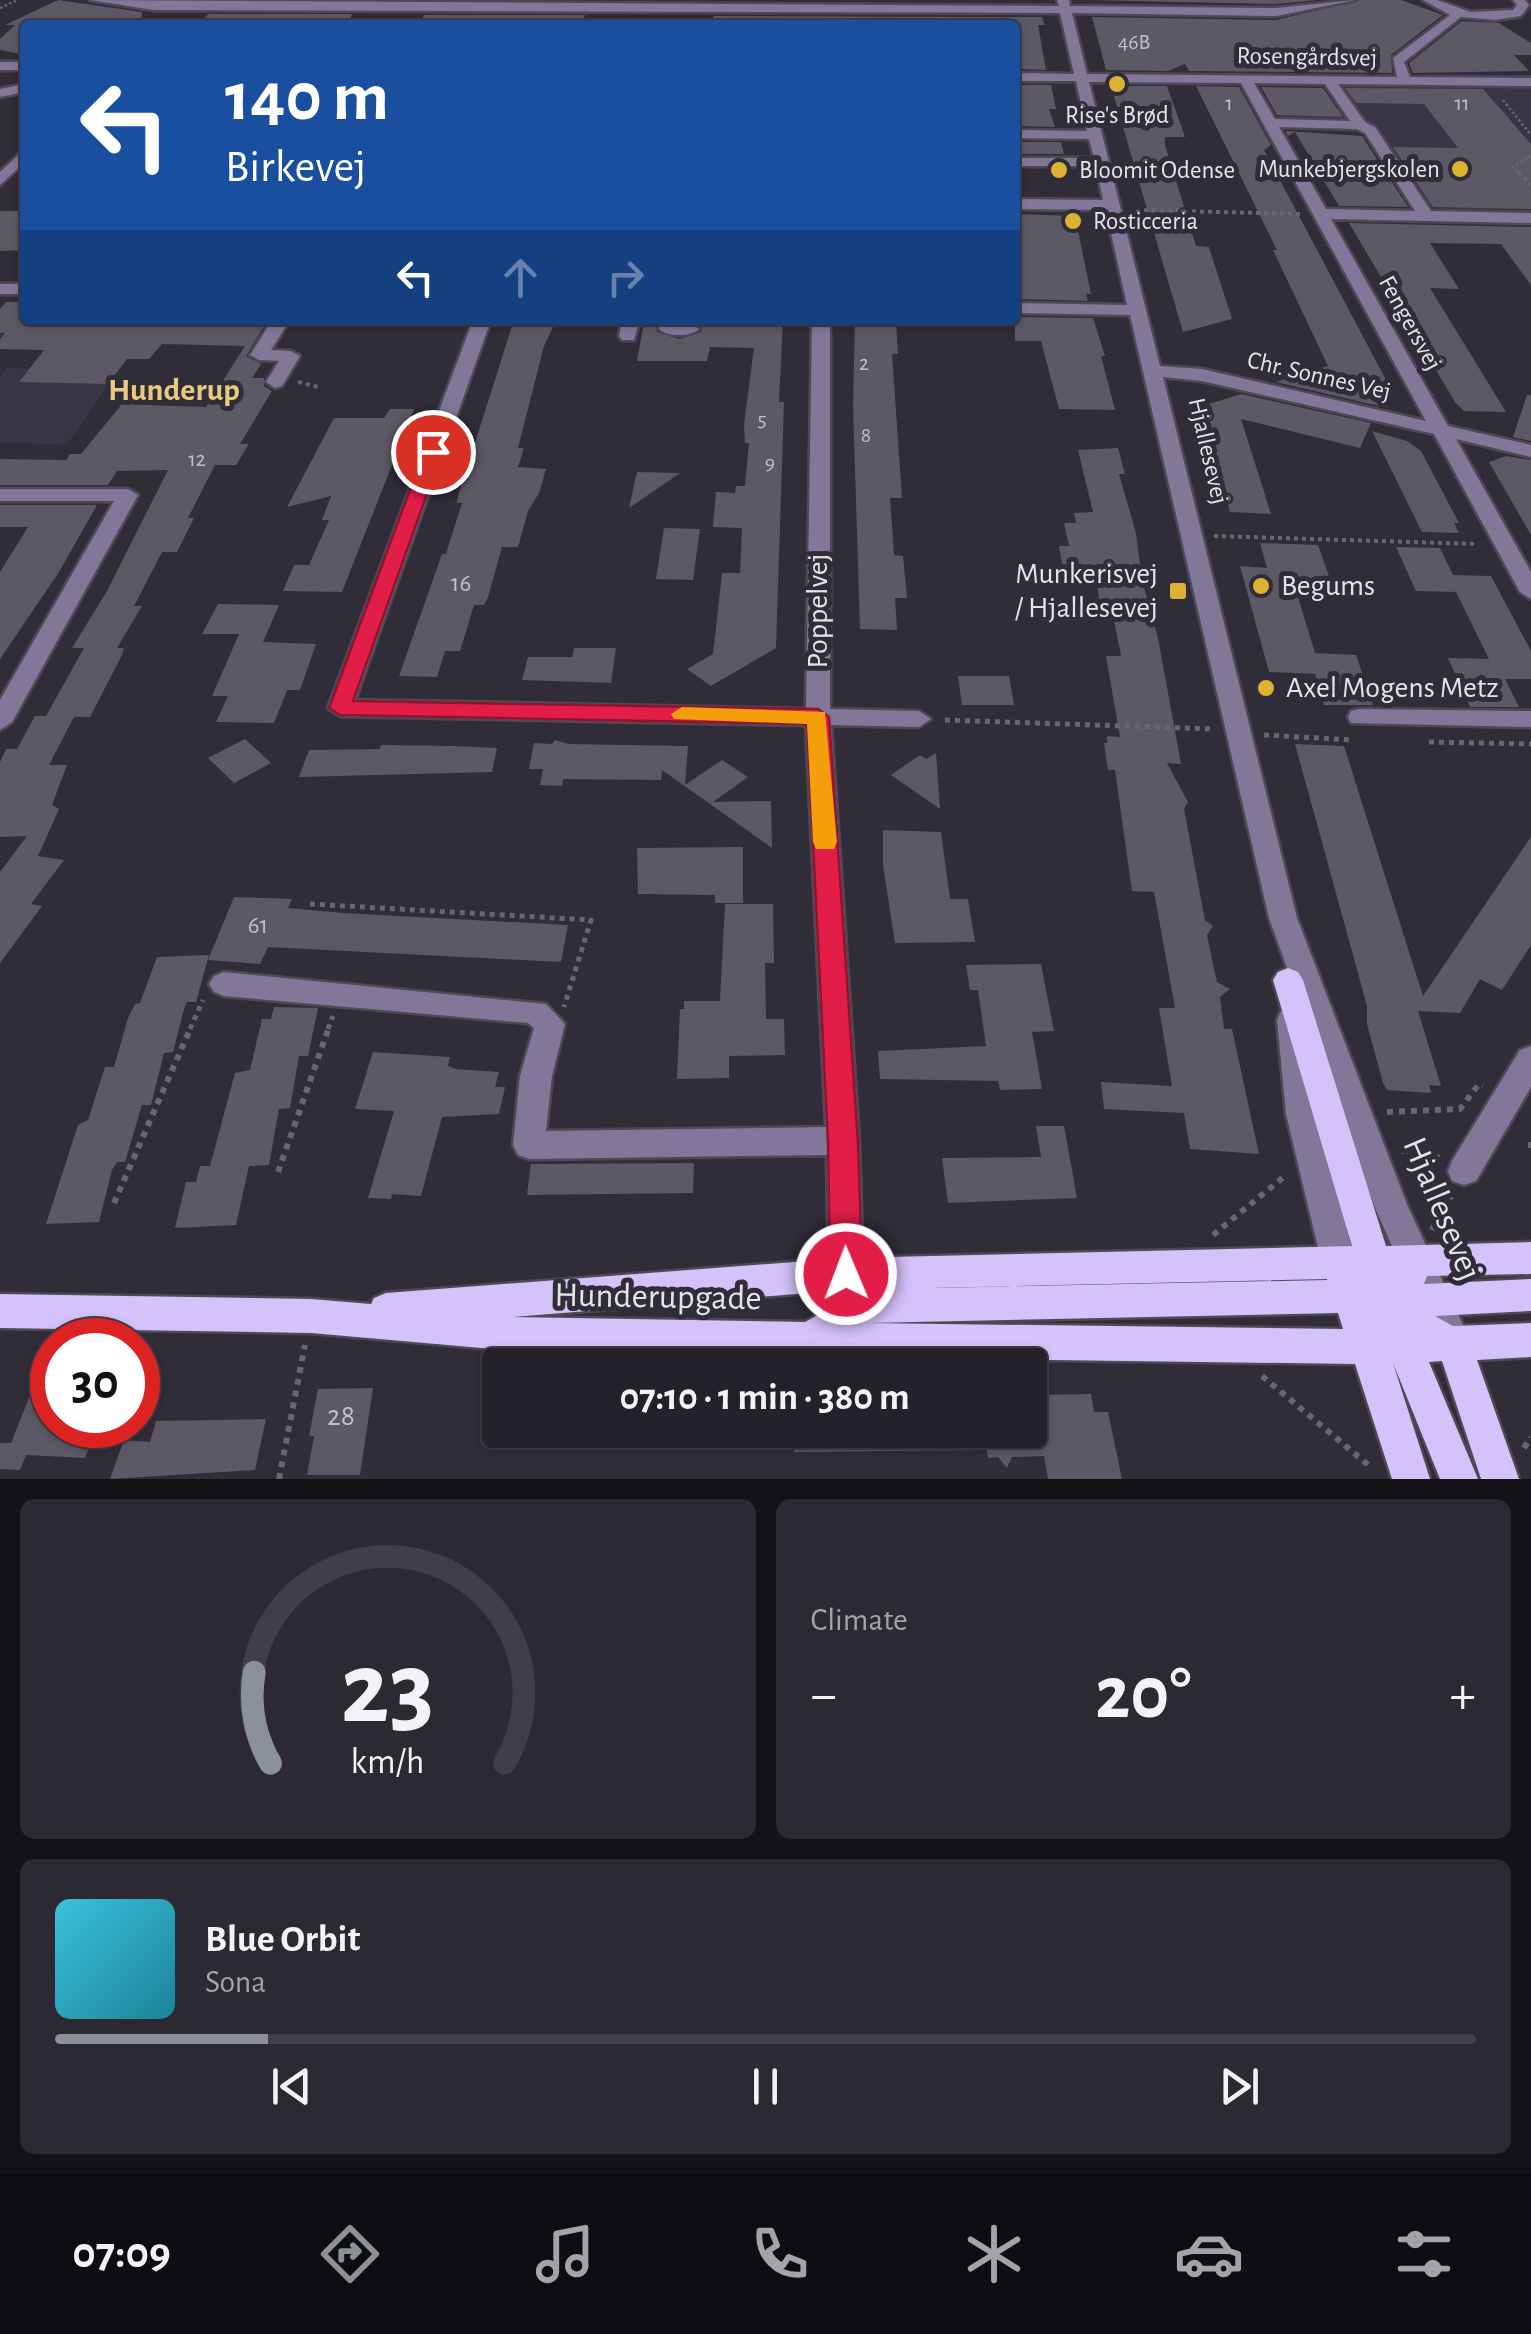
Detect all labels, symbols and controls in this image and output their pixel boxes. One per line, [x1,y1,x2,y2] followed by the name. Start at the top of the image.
[1118,31,1150,53] house number: 46B
[1236,43,1378,71] street label: Rosengårdsvej
[60,60,190,190] icon: left
[225,63,389,133] text: 140 m
[1106,73,1128,95] marker: Rise's Brød
[1225,92,1233,114] house number: 1
[1454,92,1470,114] house number: 11
[1065,103,1169,128] place label: Rise's Brød
[225,145,366,190] text: Birkevej
[1258,157,1440,182] place label: Munkebjergskolen
[1079,158,1235,183] place label: Bloomit Odense
[1449,158,1471,180] marker: Munkebjergskolen
[1048,159,1070,181] marker: Bloomit Odense
[1093,209,1198,234] place label: Rosticceria
[1062,210,1084,232] marker: Rosticceria
[388,250,443,305] icon: left
[493,250,548,305] icon: ahead
[598,250,653,305] icon: right
[1374,272,1446,374] street label: Fengersvej
[1245,347,1393,405] street label: Chr. Sonnes Vej
[859,352,869,374] house number: 2
[108,374,240,406] district label: Hunderup
[1184,395,1232,507] street label: Hjallesevej
[757,408,767,430] house number: 5
[391,410,476,495] pin
[861,424,871,446] house number: 8
[406,425,461,480] icon: arrive
[188,448,206,470] house number: 12
[765,451,775,473] house number: 9
[803,554,833,668] street label: Poppelvej
[1014,559,1158,623] place label: Munkerisvej / Hjallesevej
[451,571,471,596] house number: 16
[1281,571,1375,601] place label: Begums
[1250,575,1272,597] marker: Begums
[1167,580,1189,602] marker: Munkerisvej / Hjallesevej
[1286,673,1499,703] place label: Axel Mogens Metz
[1255,677,1277,699] marker: Axel Mogens Metz
[248,913,268,938] house number: 61
[1396,1132,1488,1286] street label: Hjallesevej
[794,1222,898,1326] position arrow
[554,1278,762,1316] street label: Hunderupgade
[30,1318,160,1448] speed limit sign: 30
[619,1379,910,1417] text: 07:10 · 1 min · 380 m
[327,1401,355,1431] house number: 28
[811,1604,908,1636] text: Climate
[341,1638,435,1742] text: 23
[1095,1657,1191,1732] text: 20°
[811,1668,837,1723] text: −
[1450,1668,1476,1723] text: +
[351,1744,425,1780] text: km/h
[205,1921,360,1959] text: Blue Orbit
[205,1966,266,1998] text: Sona
[264,2059,319,2114] icon: previous
[738,2059,793,2114] icon: pause
[1212,2059,1267,2114] icon: next
[315,2219,385,2289] icon: directions
[530,2219,600,2289] icon: music
[745,2219,815,2289] icon: phone
[959,2219,1029,2289] icon: climate
[1174,2219,1244,2289] icon: car
[1389,2219,1459,2289] icon: filters
[72,2231,171,2276] text: 07:09

